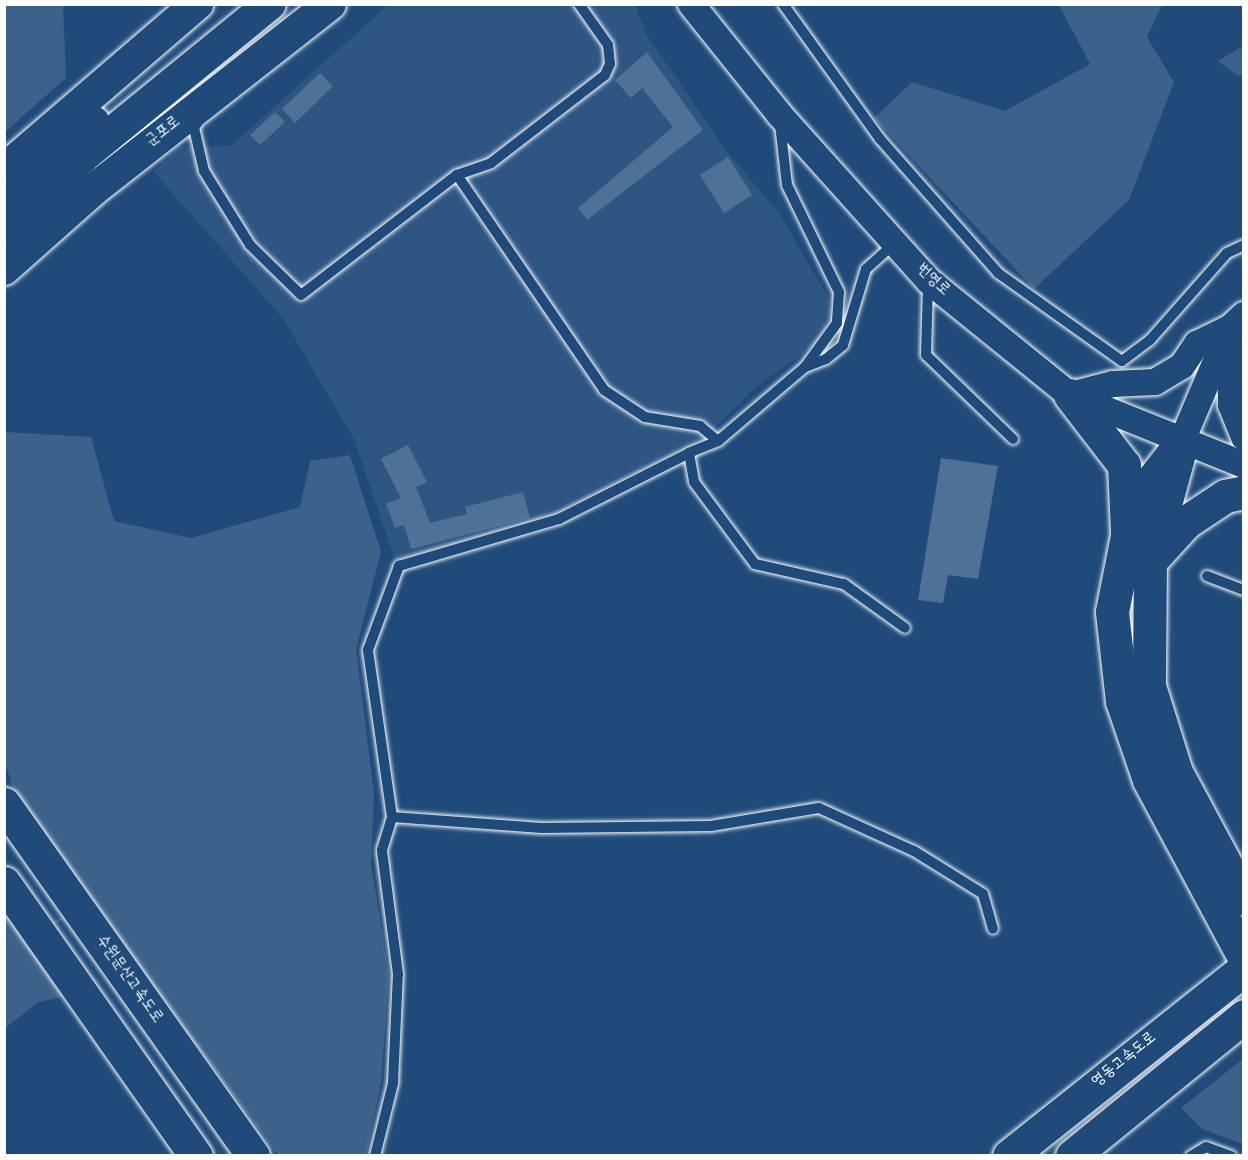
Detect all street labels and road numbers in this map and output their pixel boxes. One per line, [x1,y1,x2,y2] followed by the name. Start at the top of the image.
[143,114,185,152] street label: 군포로
[911,261,953,301] street label: 번영로
[91,932,165,1028] street label: 수원문산고속도로
[1089,1029,1161,1093] street label: 영동고속도로

